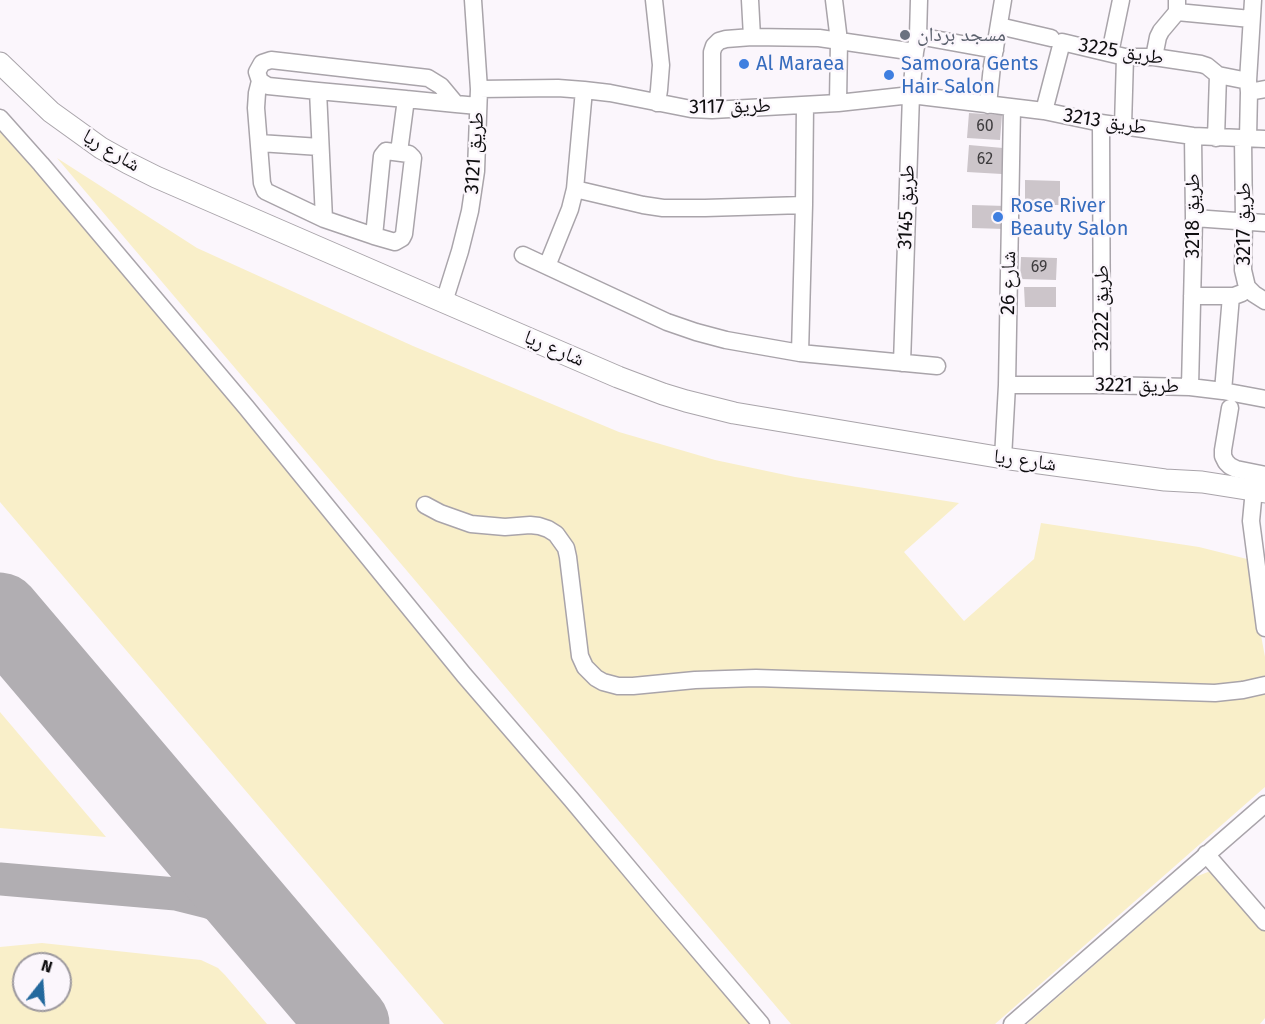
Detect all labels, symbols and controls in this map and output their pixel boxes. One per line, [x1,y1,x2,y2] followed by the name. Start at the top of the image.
[917,23,1006,47] place label: مسجد بردان
[898,28,912,42] marker: مسجد بردان
[1077,33,1165,71] street label: طريق 3225
[756,52,845,76] place label: Al Maraea
[901,52,1038,99] place label: Samoora Gents Hair Salon
[737,57,751,71] marker: Al Maraea
[882,68,896,82] marker: Samoora Gents Hair Salon
[689,94,771,120] street label: طريق 3117
[1062,104,1148,140] street label: طريق 3213
[460,111,490,195] street label: طريق 3121
[976,117,994,137] house number: 60
[78,125,144,177] street label: شارع ريا
[977,150,993,170] house number: 62
[894,164,920,250] street label: طريق 3145
[1181,173,1205,259] street label: طريق 3218
[1232,183,1256,265] street label: طريق 3217
[1010,194,1128,241] place label: Rose River Beauty Salon
[991,210,1005,224] marker: Rose River Beauty Salon
[996,251,1022,315] street label: شارع 26
[1031,258,1047,278] house number: 69
[1090,265,1114,351] street label: طريق 3222
[520,326,588,372] street label: شارع ريا
[1095,373,1179,399] street label: طريق 3221
[992,445,1058,477] street label: شارع ريا
[12,952,72,1012] north arrow
[39,956,55,977] text: N

